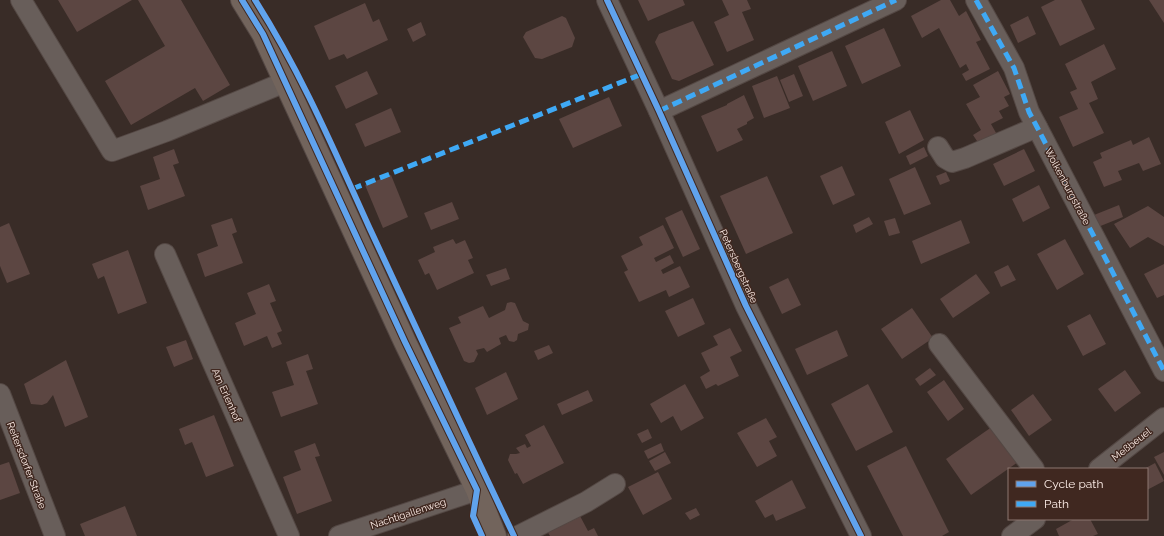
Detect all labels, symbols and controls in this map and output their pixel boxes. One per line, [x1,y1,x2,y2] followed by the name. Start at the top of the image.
[1043,146,1093,227] street label: Wolkenburgstraße
[717,228,760,305] street label: Petersbergstraße
[210,367,244,424] street label: Am Erlenhof
[5,420,48,510] street label: Reitersdorfer Straße
[1110,426,1153,463] street label: Meßbeuel
[1008,468,1148,520] legend
[1044,477,1103,491] text: Cycle path
[369,496,447,531] street label: Nachtigallenweg
[1044,497,1069,511] text: Path

